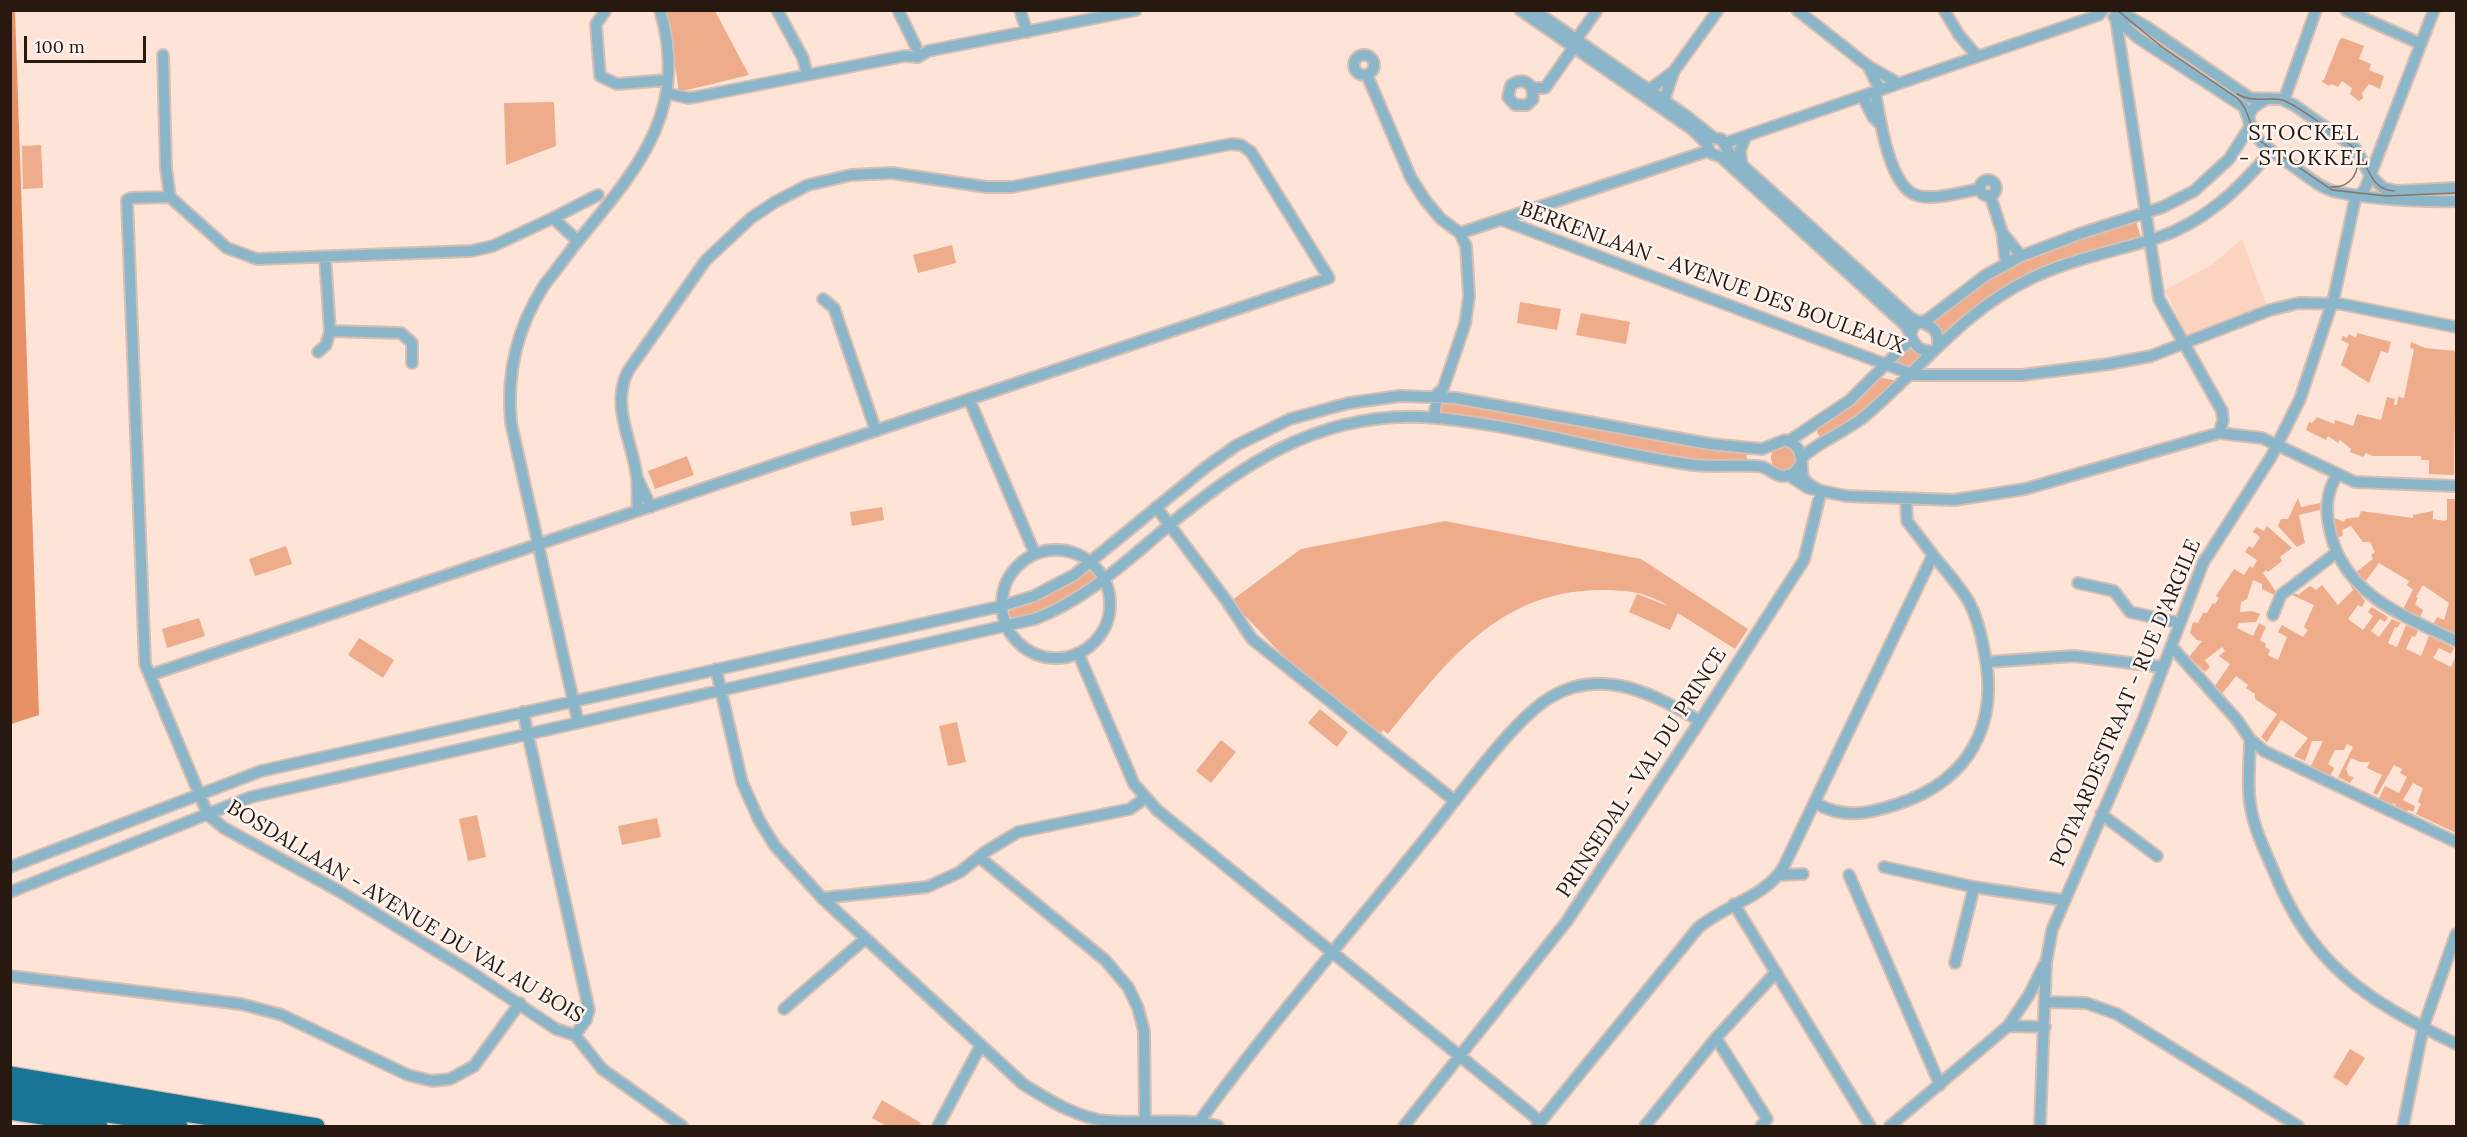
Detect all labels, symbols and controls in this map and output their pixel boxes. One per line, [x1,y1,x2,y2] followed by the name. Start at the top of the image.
[27,24,148,62] scale bar
[35,35,85,58] text: 100 m
[2239,121,2369,172] district label: STOCKEL - STOKKEL
[1516,196,1908,360] street label: BERKENLAAN - AVENUE DES BOULEAUX
[2045,536,2207,870] street label: POTAARDESTRAAT - RUE D'ARGILE
[1552,643,1732,903] street label: PRINSEDAL - VAL DU PRINCE
[222,795,588,1029] street label: BOSDALLAAN - AVENUE DU VAL AU BOIS

